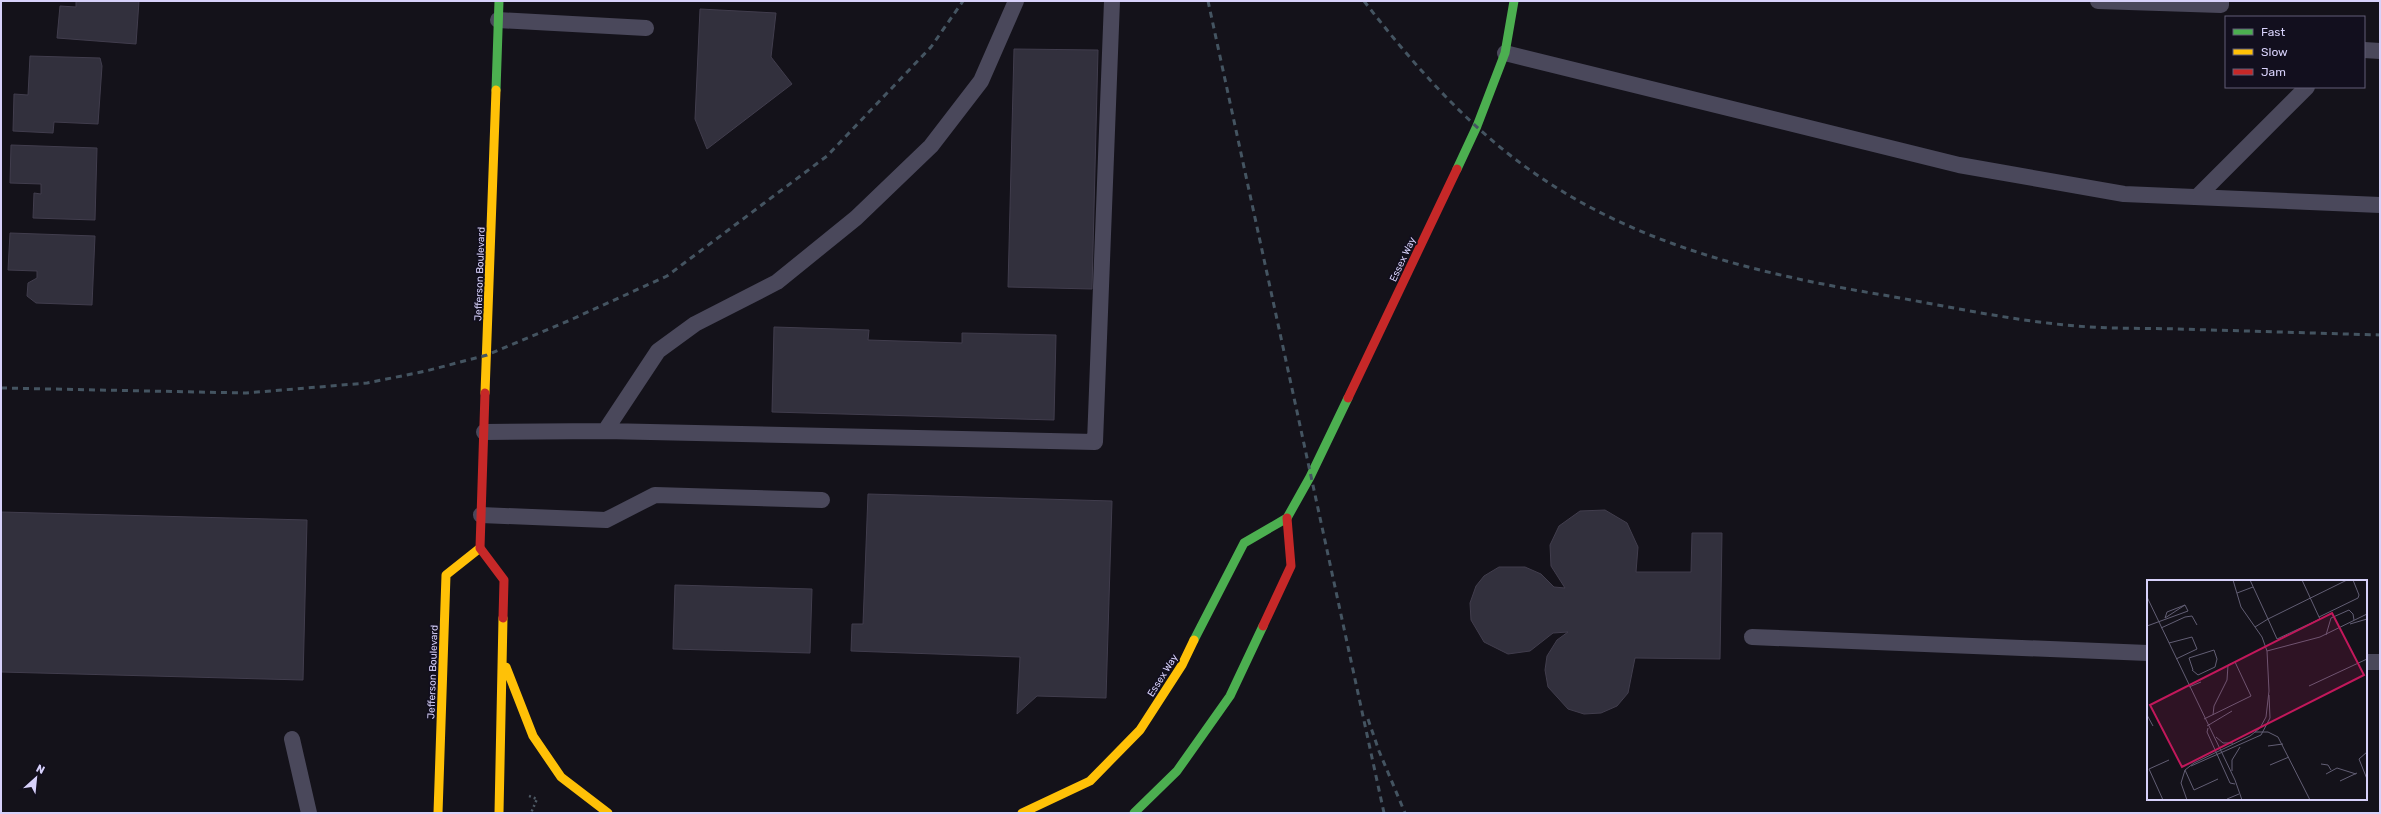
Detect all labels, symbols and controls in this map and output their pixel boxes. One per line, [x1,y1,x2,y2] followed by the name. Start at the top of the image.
[2225,16,2365,88] legend
[2261,25,2285,39] text: Fast
[2261,45,2288,59] text: Slow
[2261,65,2286,79] text: Jam
[472,227,488,321] street label: Jefferson Boulevard
[1387,235,1419,284] street label: Essex Way
[2147,580,2367,800] inset map
[425,625,441,719] street label: Jefferson Boulevard
[1145,652,1181,699] street label: Essex Way
[16,758,56,798] north arrow
[34,762,47,777] text: N

